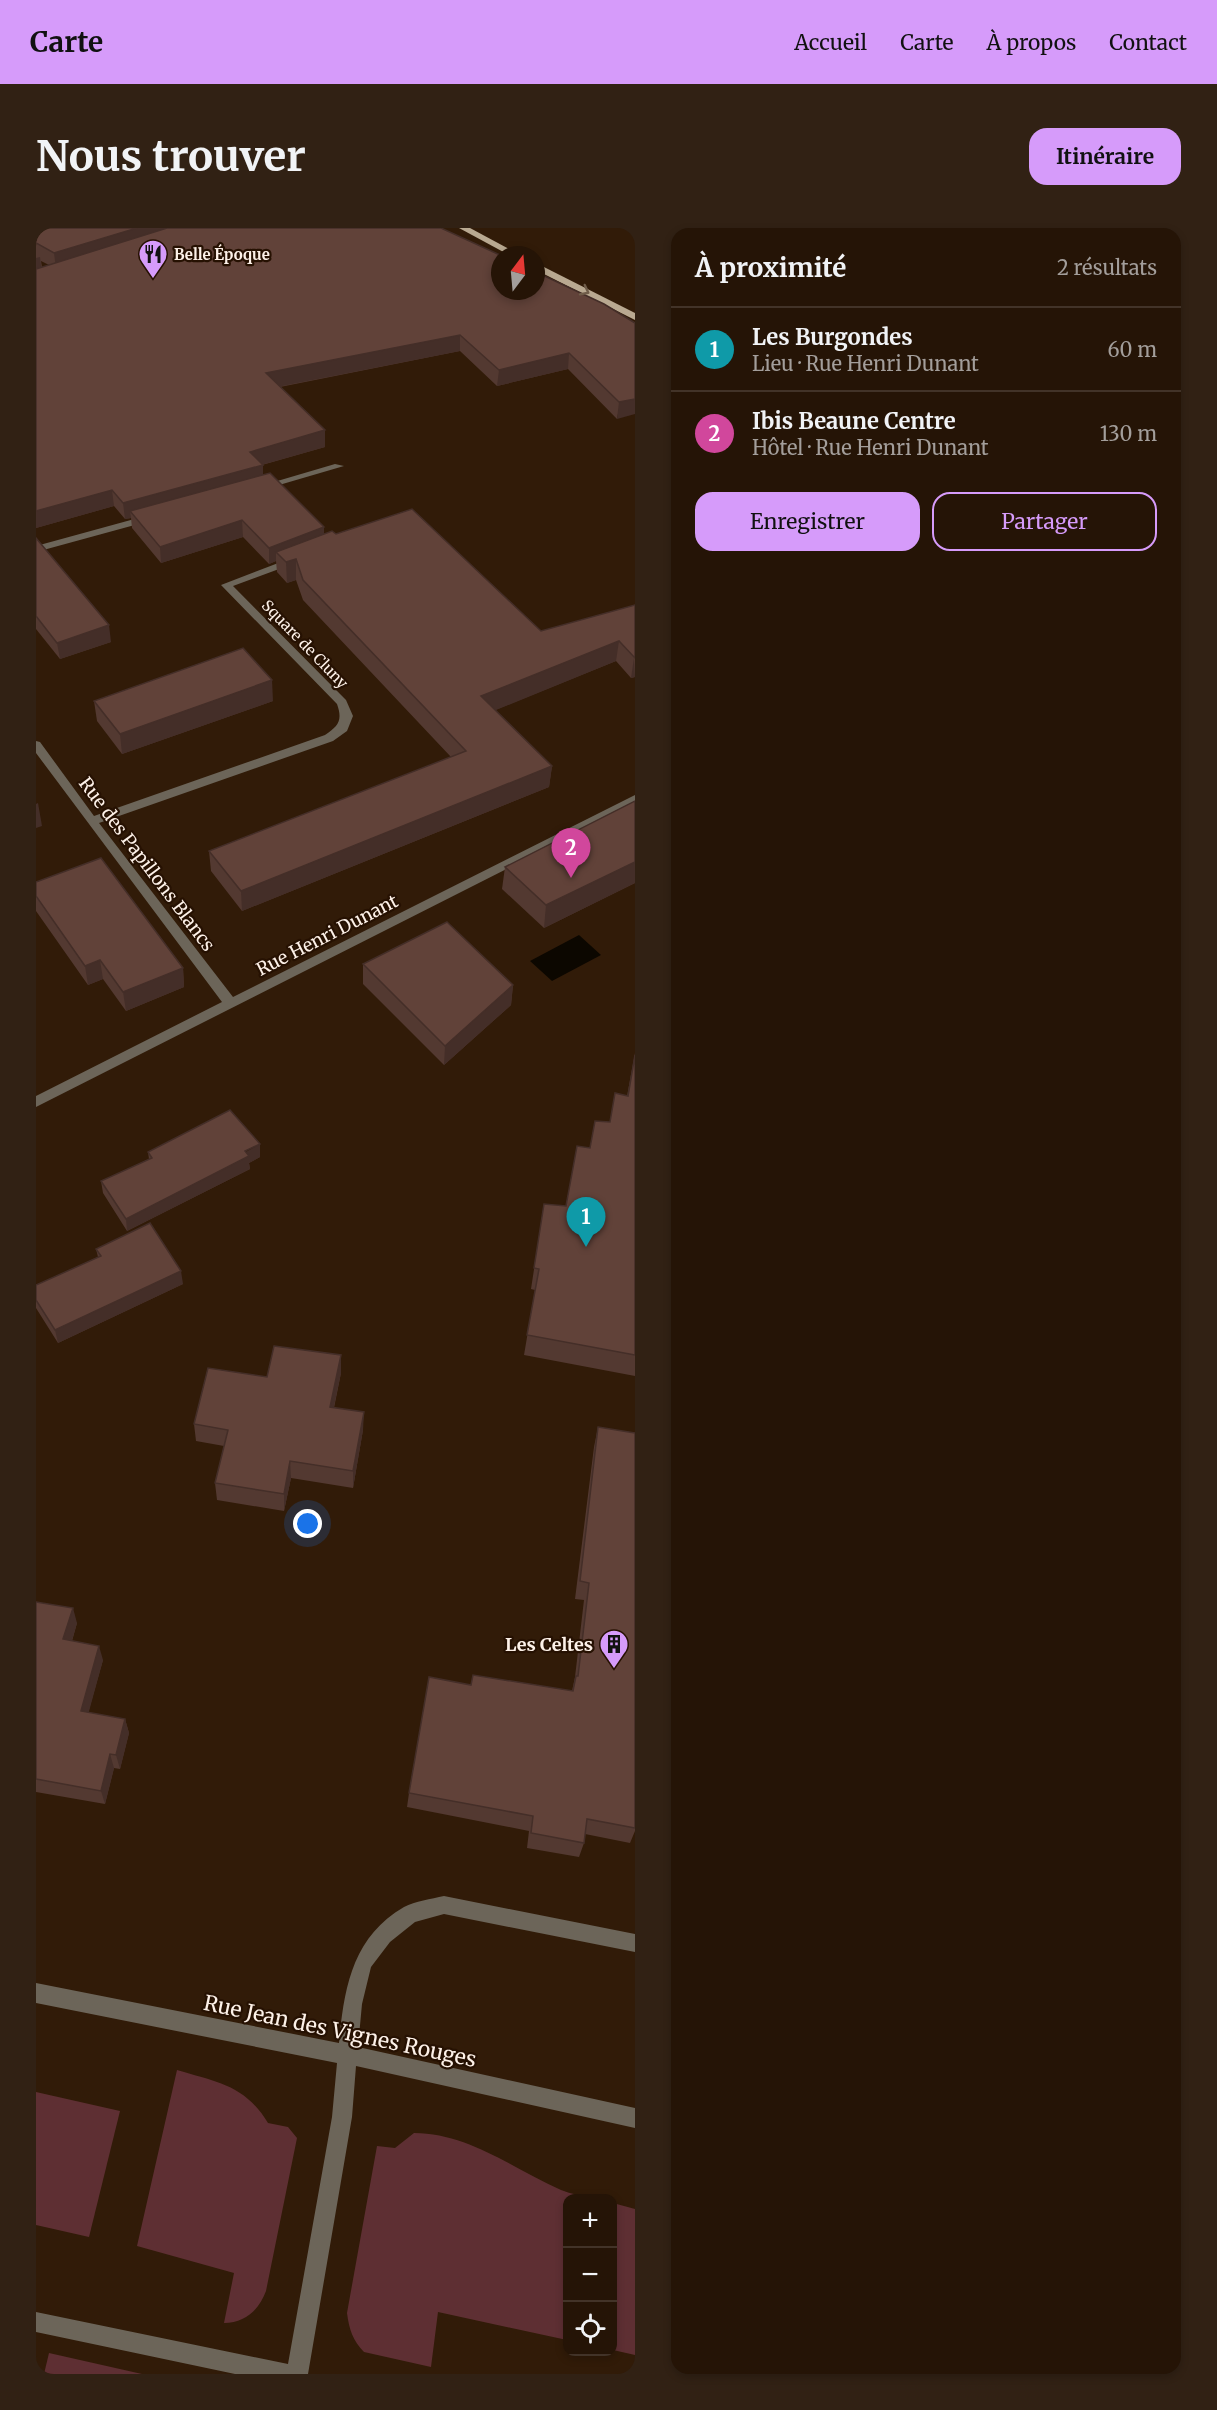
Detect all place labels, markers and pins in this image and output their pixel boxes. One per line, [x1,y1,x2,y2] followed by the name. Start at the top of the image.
[137,238,169,280] restaurant icon: Belle Époque
[174,244,270,264] place label: Belle Époque
[552,828,590,878] pin: 2
[566,1198,606,1247] pin: 1
[598,1628,630,1670] building icon: Les Celtes
[505,1633,593,1656] place label: Les Celtes

